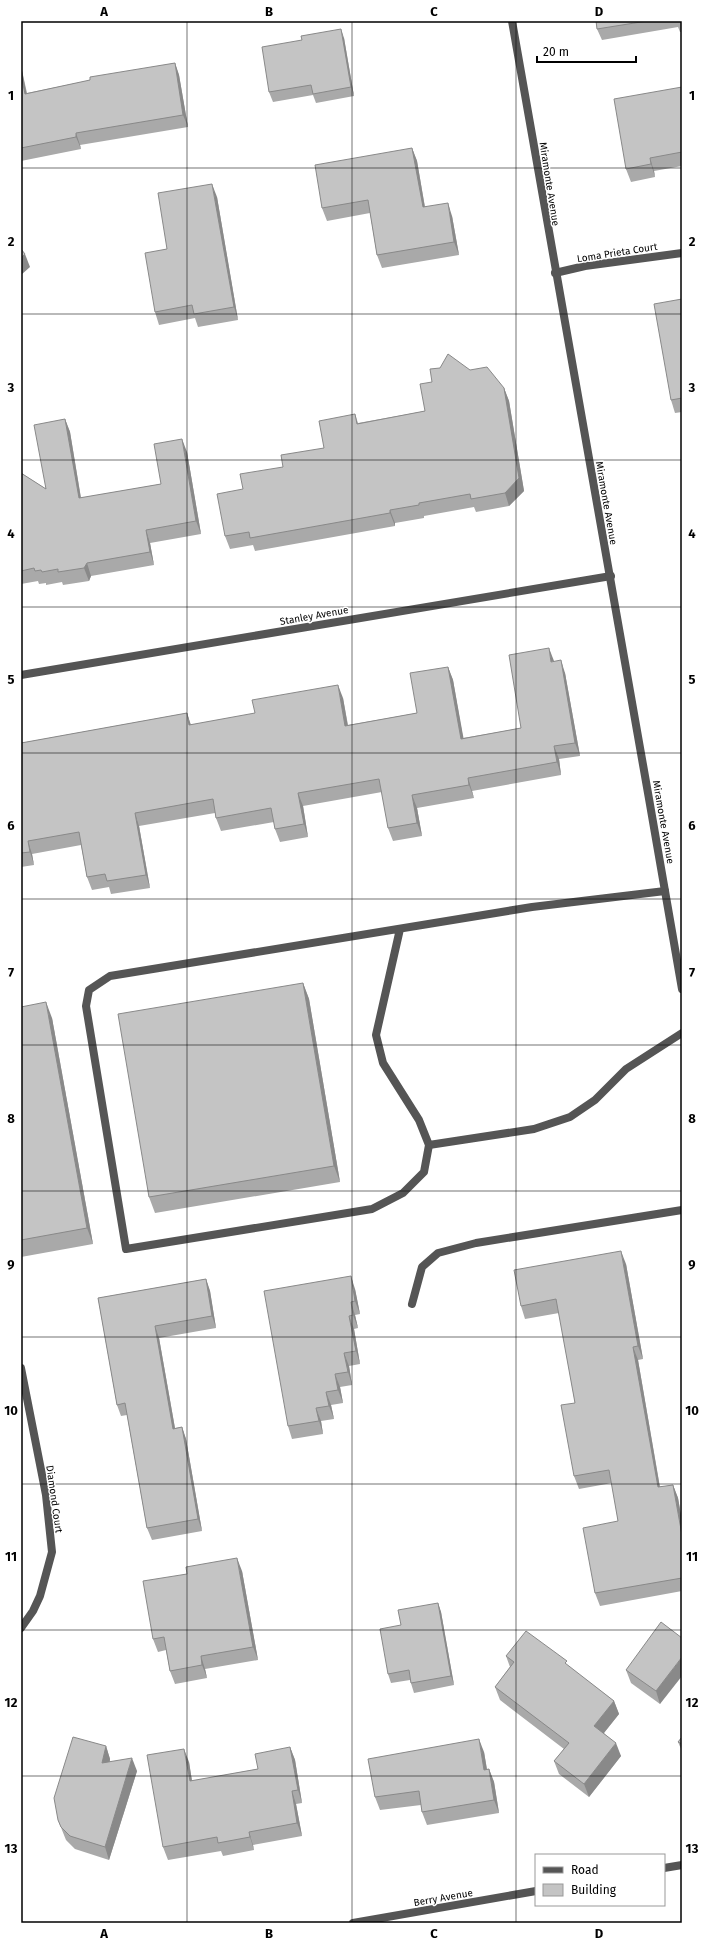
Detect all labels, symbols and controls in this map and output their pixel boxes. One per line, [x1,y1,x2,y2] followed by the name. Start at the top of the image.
[99,4,108,19] text: A
[265,4,273,19] text: B
[430,4,438,19] text: C
[595,4,604,19] text: D
[537,38,636,64] scale bar
[543,45,569,59] text: 20 m
[8,88,14,103] text: 1
[689,88,695,103] text: 1
[536,141,562,227] street label: Miramonte Avenue
[8,234,15,249] text: 2
[689,234,696,249] text: 2
[576,241,659,265] street label: Loma Prieta Court
[7,380,15,395] text: 3
[688,380,696,395] text: 3
[593,460,619,546] street label: Miramonte Avenue
[7,526,15,541] text: 4
[688,526,696,541] text: 4
[279,604,349,628] street label: Stanley Avenue
[8,672,15,687] text: 5
[689,672,696,687] text: 5
[650,779,676,865] street label: Miramonte Avenue
[7,818,15,833] text: 6
[688,818,696,833] text: 6
[8,965,14,980] text: 7
[689,965,695,980] text: 7
[7,1111,15,1126] text: 8
[688,1111,696,1126] text: 8
[7,1257,15,1272] text: 9
[688,1257,696,1272] text: 9
[4,1403,18,1418] text: 10
[685,1403,699,1418] text: 10
[43,1465,65,1534] street label: Diamond Court
[5,1549,17,1564] text: 11
[686,1549,698,1564] text: 11
[5,1695,18,1710] text: 12
[686,1695,699,1710] text: 12
[5,1841,18,1856] text: 13
[686,1841,699,1856] text: 13
[535,1854,665,1906] legend
[571,1863,599,1877] text: Road
[571,1883,617,1897] text: Building
[413,1887,474,1909] street label: Berry Avenue
[99,1926,108,1941] text: A
[265,1926,273,1941] text: B
[430,1926,438,1941] text: C
[595,1926,604,1941] text: D

